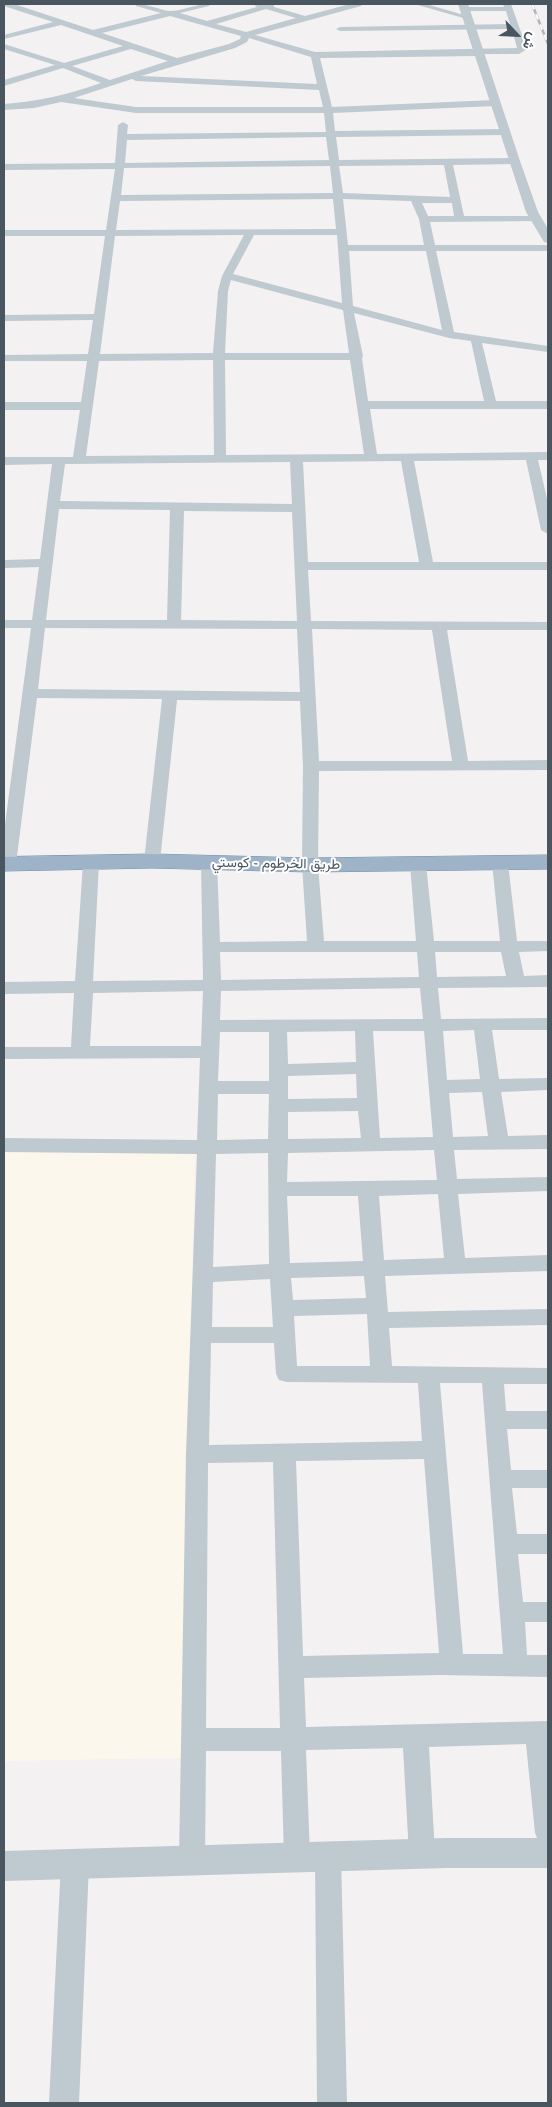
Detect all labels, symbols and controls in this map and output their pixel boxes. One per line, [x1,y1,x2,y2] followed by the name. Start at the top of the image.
[492,10,542,60] north arrow
[520,30,541,52] text: ش
[212,854,340,874] street label: طريق الخرطوم - كوستي

